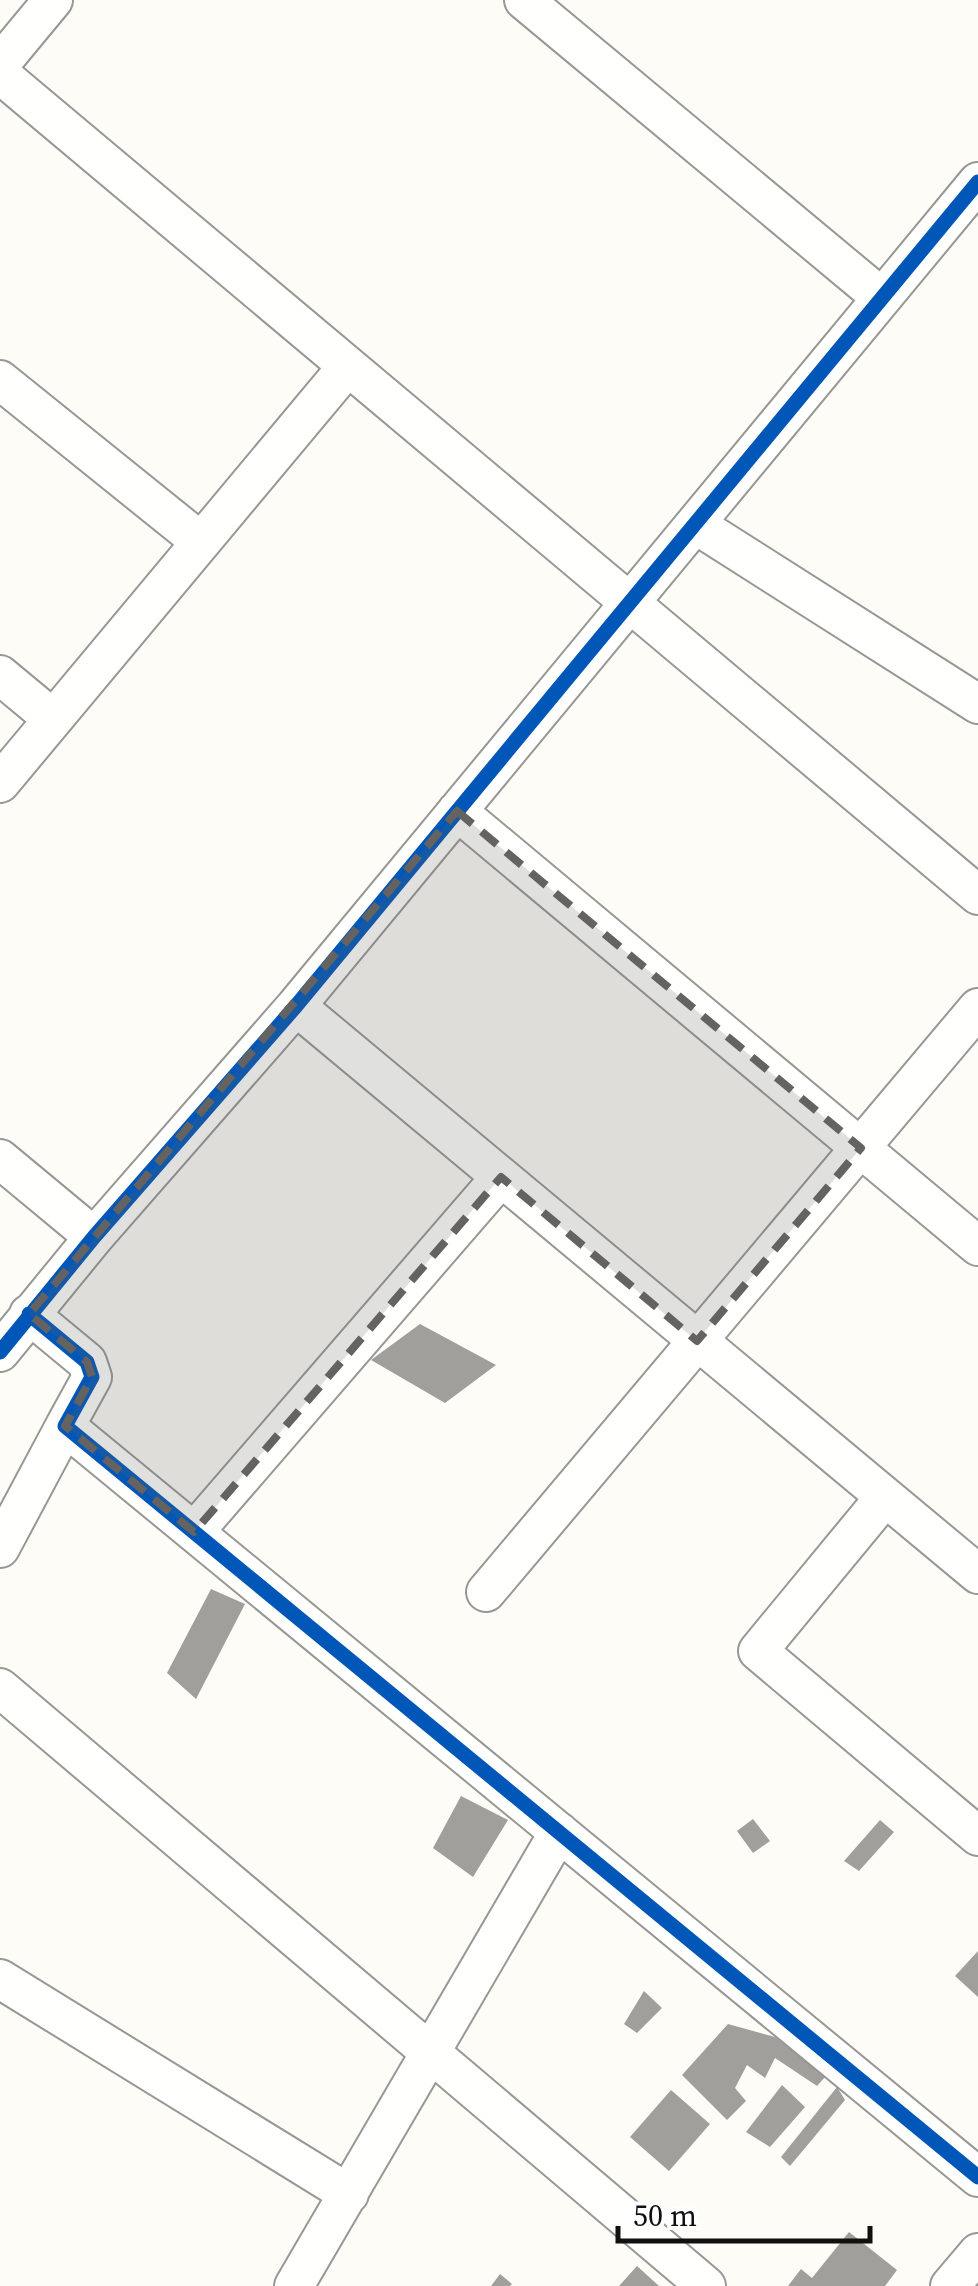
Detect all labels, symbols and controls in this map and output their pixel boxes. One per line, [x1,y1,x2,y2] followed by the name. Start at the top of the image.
[618,2181,870,2243] scale bar
[633,2195,697,2236] text: 50 m

